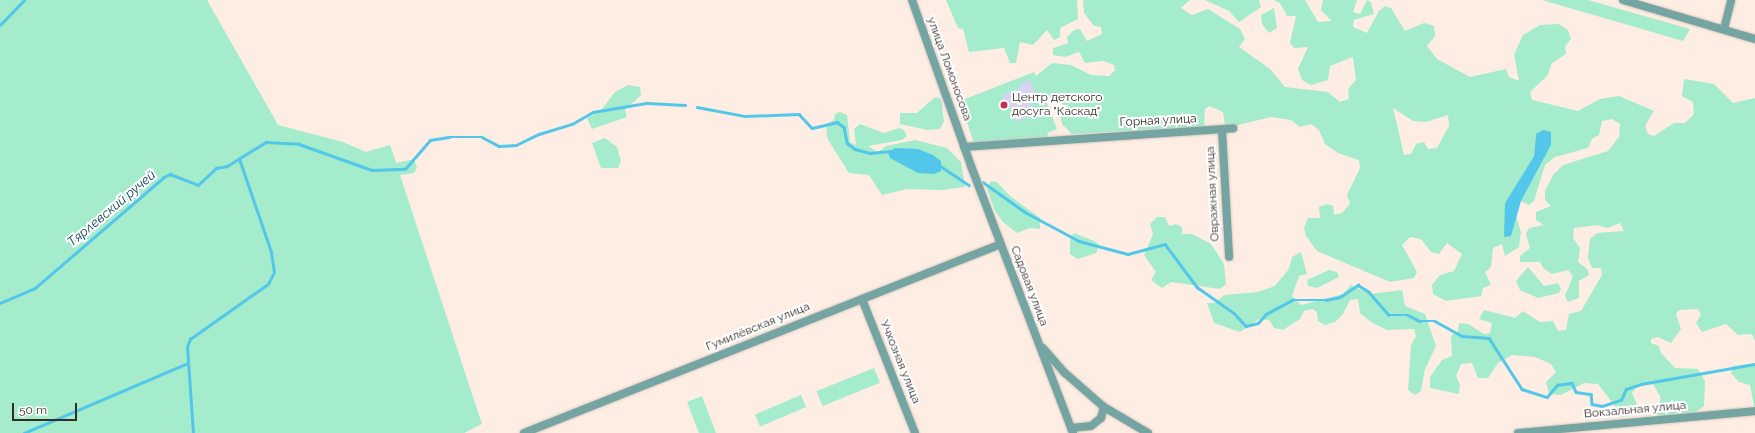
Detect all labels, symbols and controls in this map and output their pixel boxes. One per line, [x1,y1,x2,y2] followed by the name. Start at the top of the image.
[924,15,974,123] street label: улица Ломоносова
[1012,91,1102,119] place label: Центр детского досуга "Каскад"
[999,100,1009,110] marker: Центр детского досуга "Каскад"
[1119,112,1197,130] street label: Горная улица
[1203,146,1223,242] street label: Овражная улица
[65,168,159,250] water label: Тярлевский ручей
[1007,244,1051,328] street label: Садовая улица
[704,300,812,354] street label: Гумилёвская улица
[877,318,923,406] street label: Учхозная улица
[14,395,79,421] scale bar
[1583,398,1687,422] street label: Вокзальная улица
[19,403,47,417] text: 50 m

